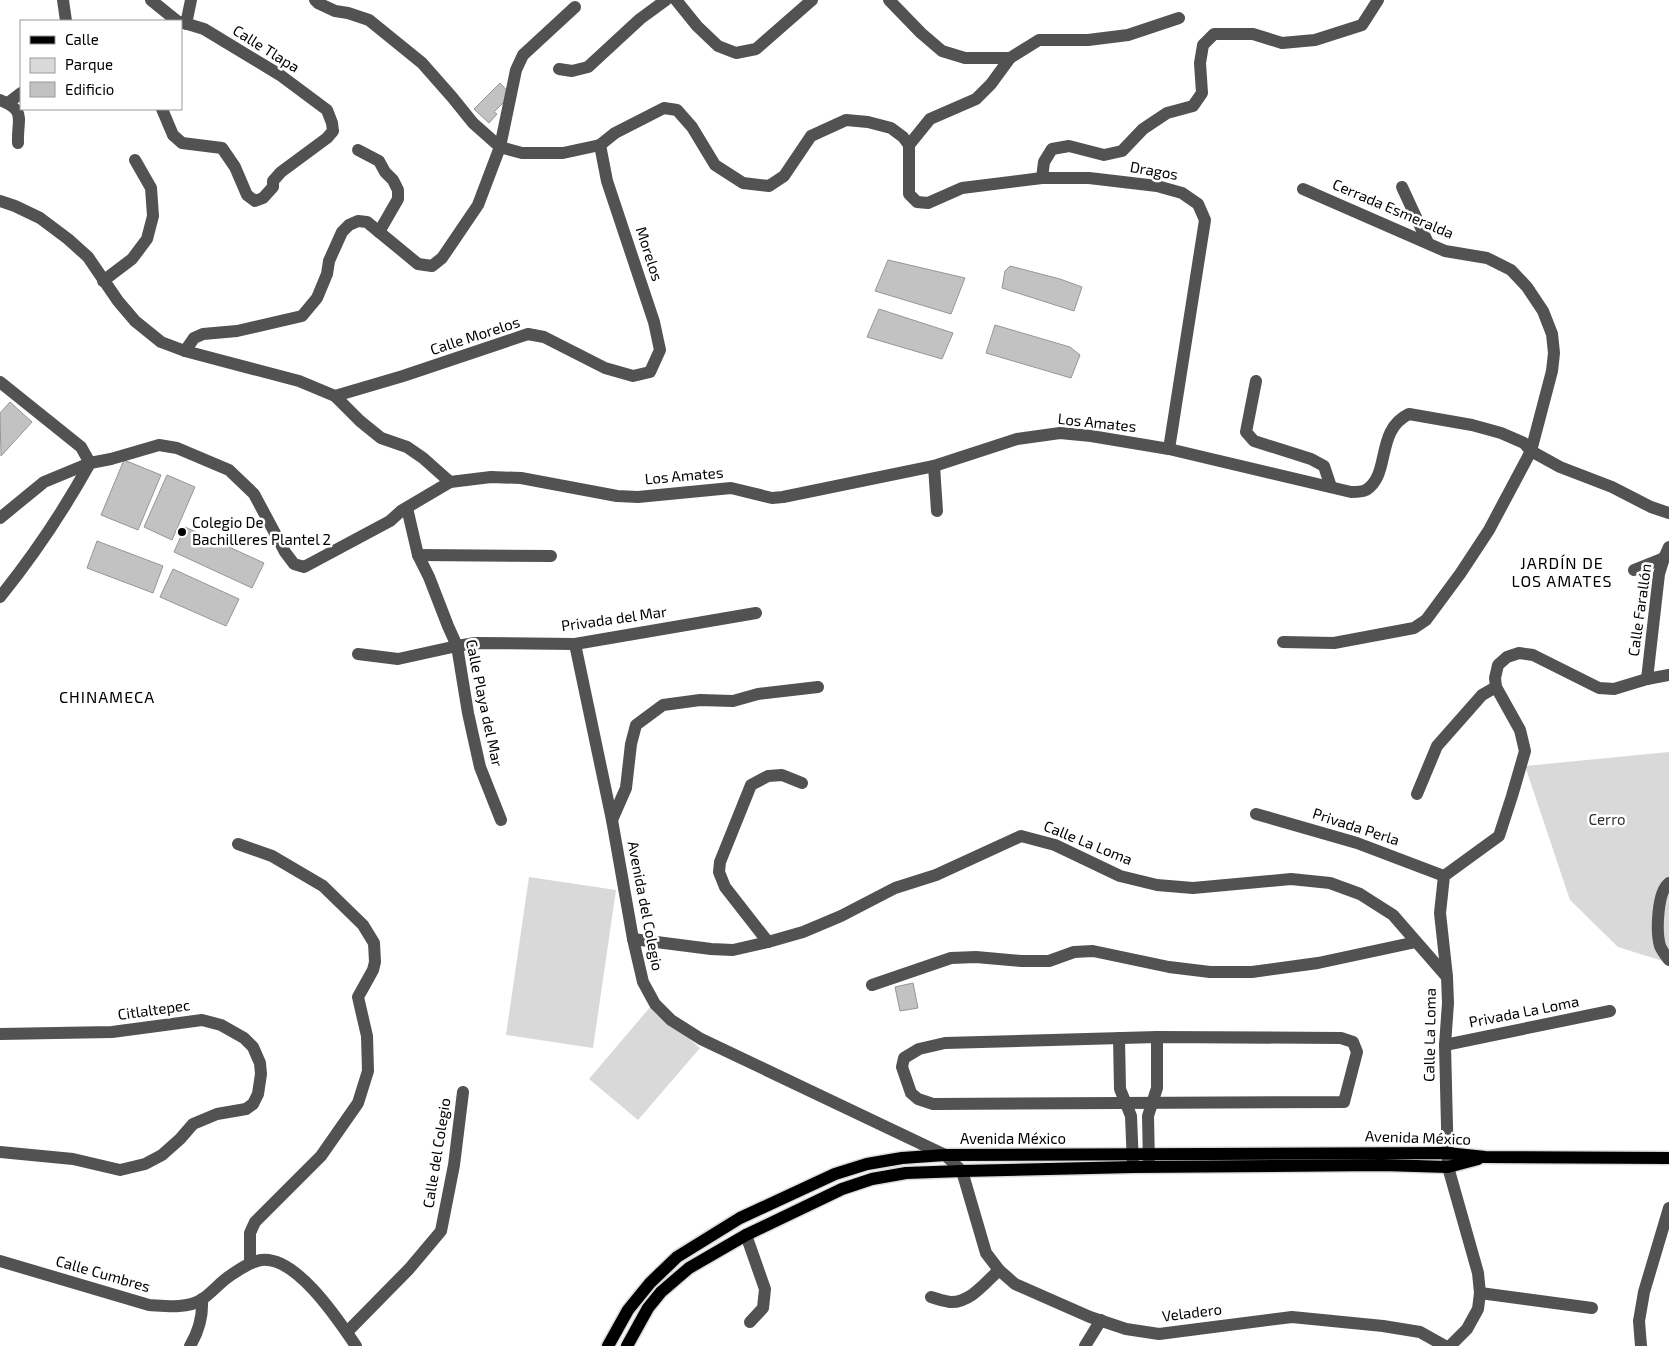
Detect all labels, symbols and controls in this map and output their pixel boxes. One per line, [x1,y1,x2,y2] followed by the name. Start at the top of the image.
[20,20,182,110] legend
[230,21,303,76] street label: Calle Tlapa
[65,30,99,48] text: Calle
[65,55,113,73] text: Parque
[65,80,114,98] text: Edificio
[1129,157,1180,183] street label: Dragos
[1330,174,1457,242] street label: Cerrada Esmeralda
[633,224,667,283] street label: Morelos
[428,312,522,358] street label: Calle Morelos
[1057,409,1137,435] street label: Los Amates
[644,463,724,487] street label: Los Amates
[192,513,331,548] place label: Colegio De Bachilleres Plantel 2
[176,526,188,538] marker: Colegio De Bachilleres Plantel 2
[1511,553,1613,590] district label: JARDÍN DE LOS AMATES
[1624,562,1654,657] street label: Calle Farallón
[560,602,668,634] street label: Privada del Mar
[463,638,507,768] street label: Calle Playa del Mar
[59,687,155,706] district label: CHINAMECA
[1311,804,1402,849] street label: Privada Perla
[1589,810,1625,828] park label: Cerro
[1041,816,1135,868] street label: Calle La Loma
[625,839,667,972] street label: Avenida del Colegio
[1419,988,1439,1082] street label: Calle La Loma
[1467,992,1580,1031] street label: Privada La Loma
[117,995,191,1023] street label: Citlaltepec
[418,1096,454,1209] street label: Calle del Colegio
[1365,1126,1471,1148] street label: Avenida México
[960,1129,1066,1147] street label: Avenida México
[54,1251,153,1295] street label: Calle Cumbres
[1161,1299,1223,1325] street label: Veladero

